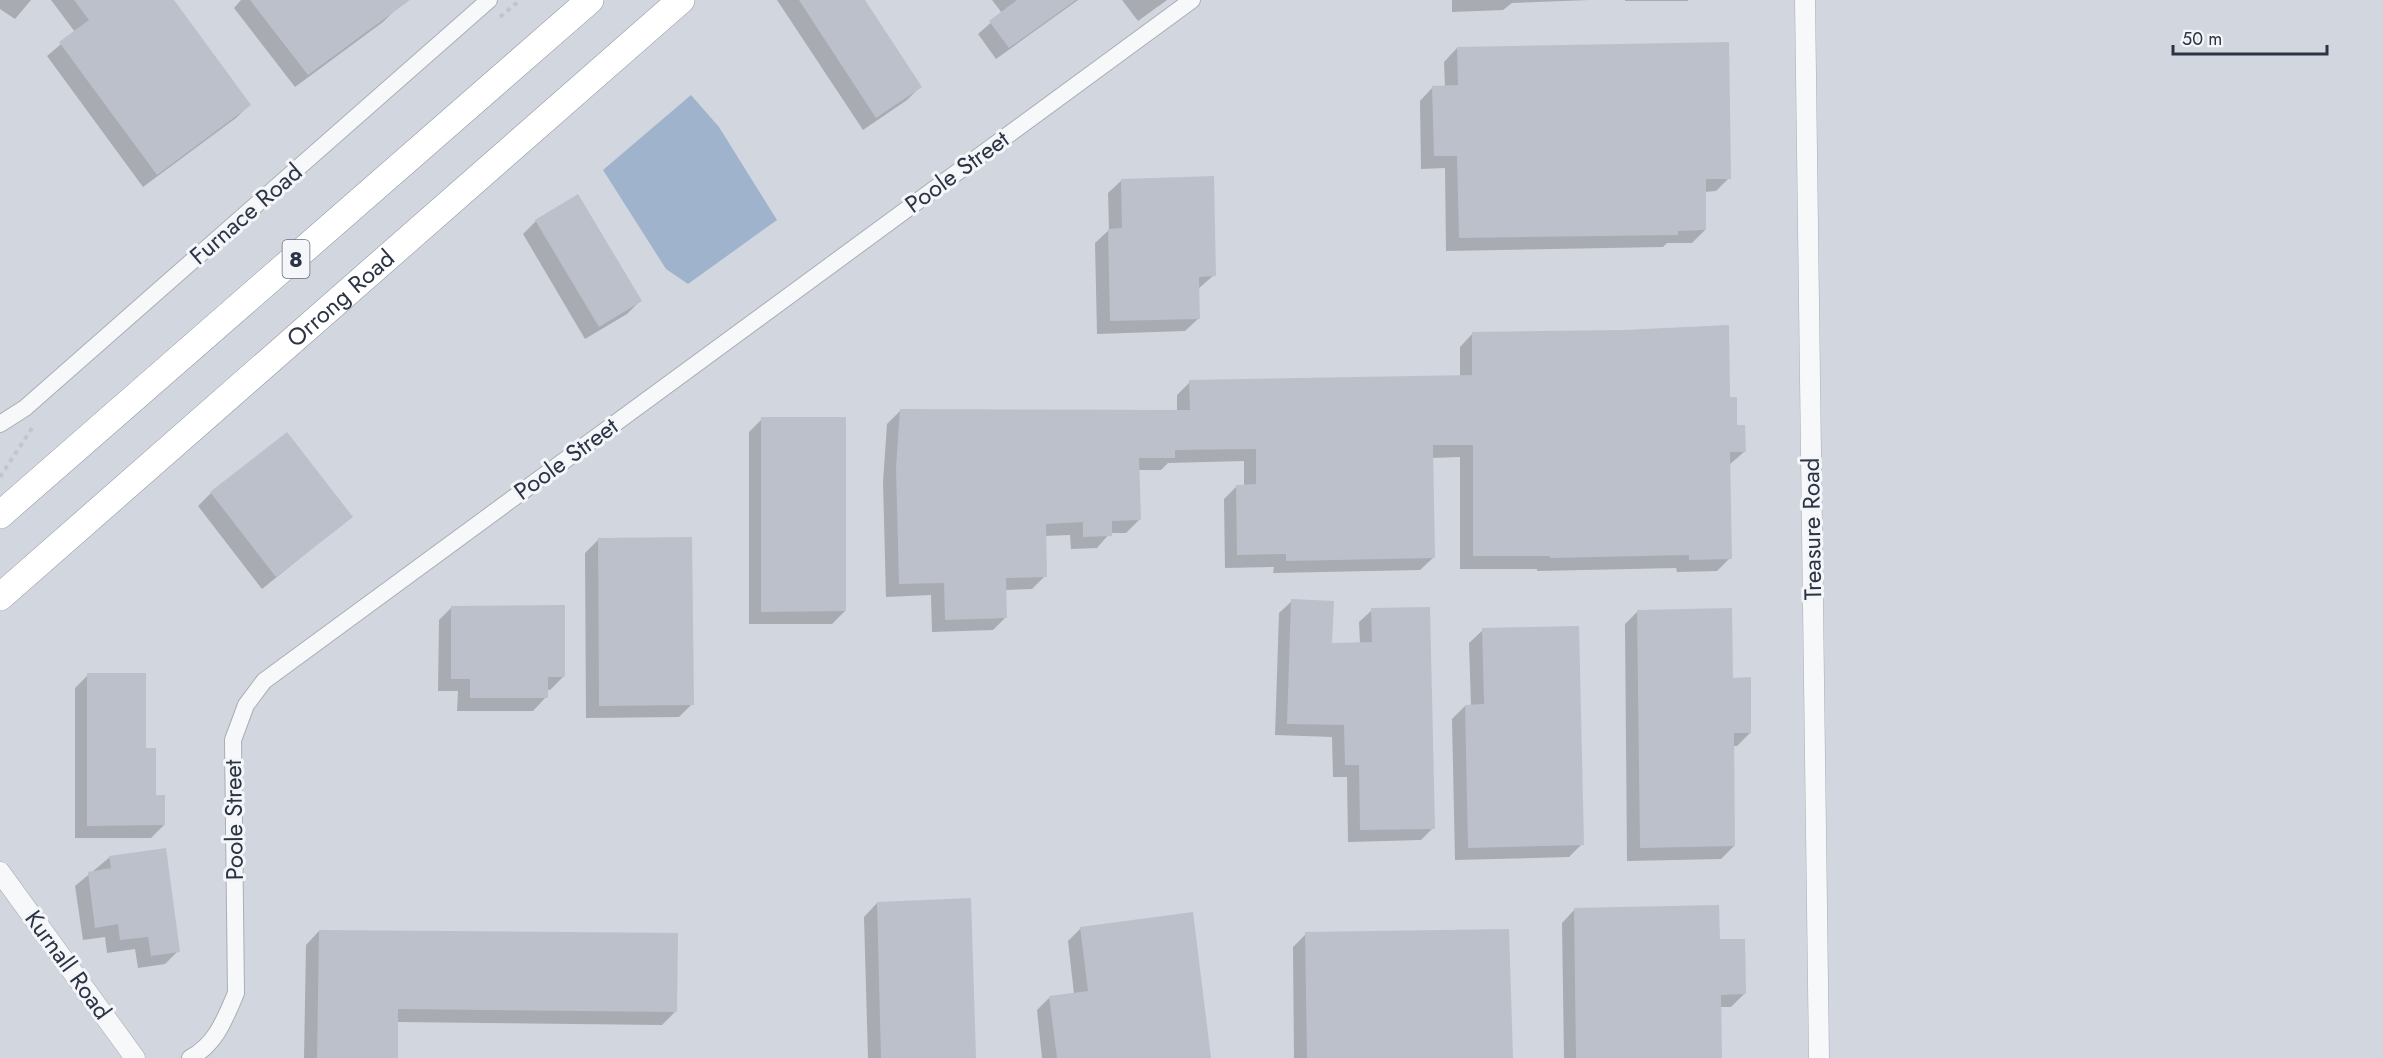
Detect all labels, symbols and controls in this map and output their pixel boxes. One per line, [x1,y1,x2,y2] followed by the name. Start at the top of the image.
[2173,18,2328,56] scale bar
[2182,26,2222,52] text: 50 m
[897,122,1016,221] street label: Poole Street
[182,155,310,273] street label: Furnace Road
[282,240,310,278] road number: 8
[279,241,402,355] street label: Orrong Road
[506,409,625,508] street label: Poole Street
[1793,457,1830,601] street label: Treasure Road
[215,759,252,881] street label: Poole Street
[17,903,120,1027] street label: Kurnall Road

